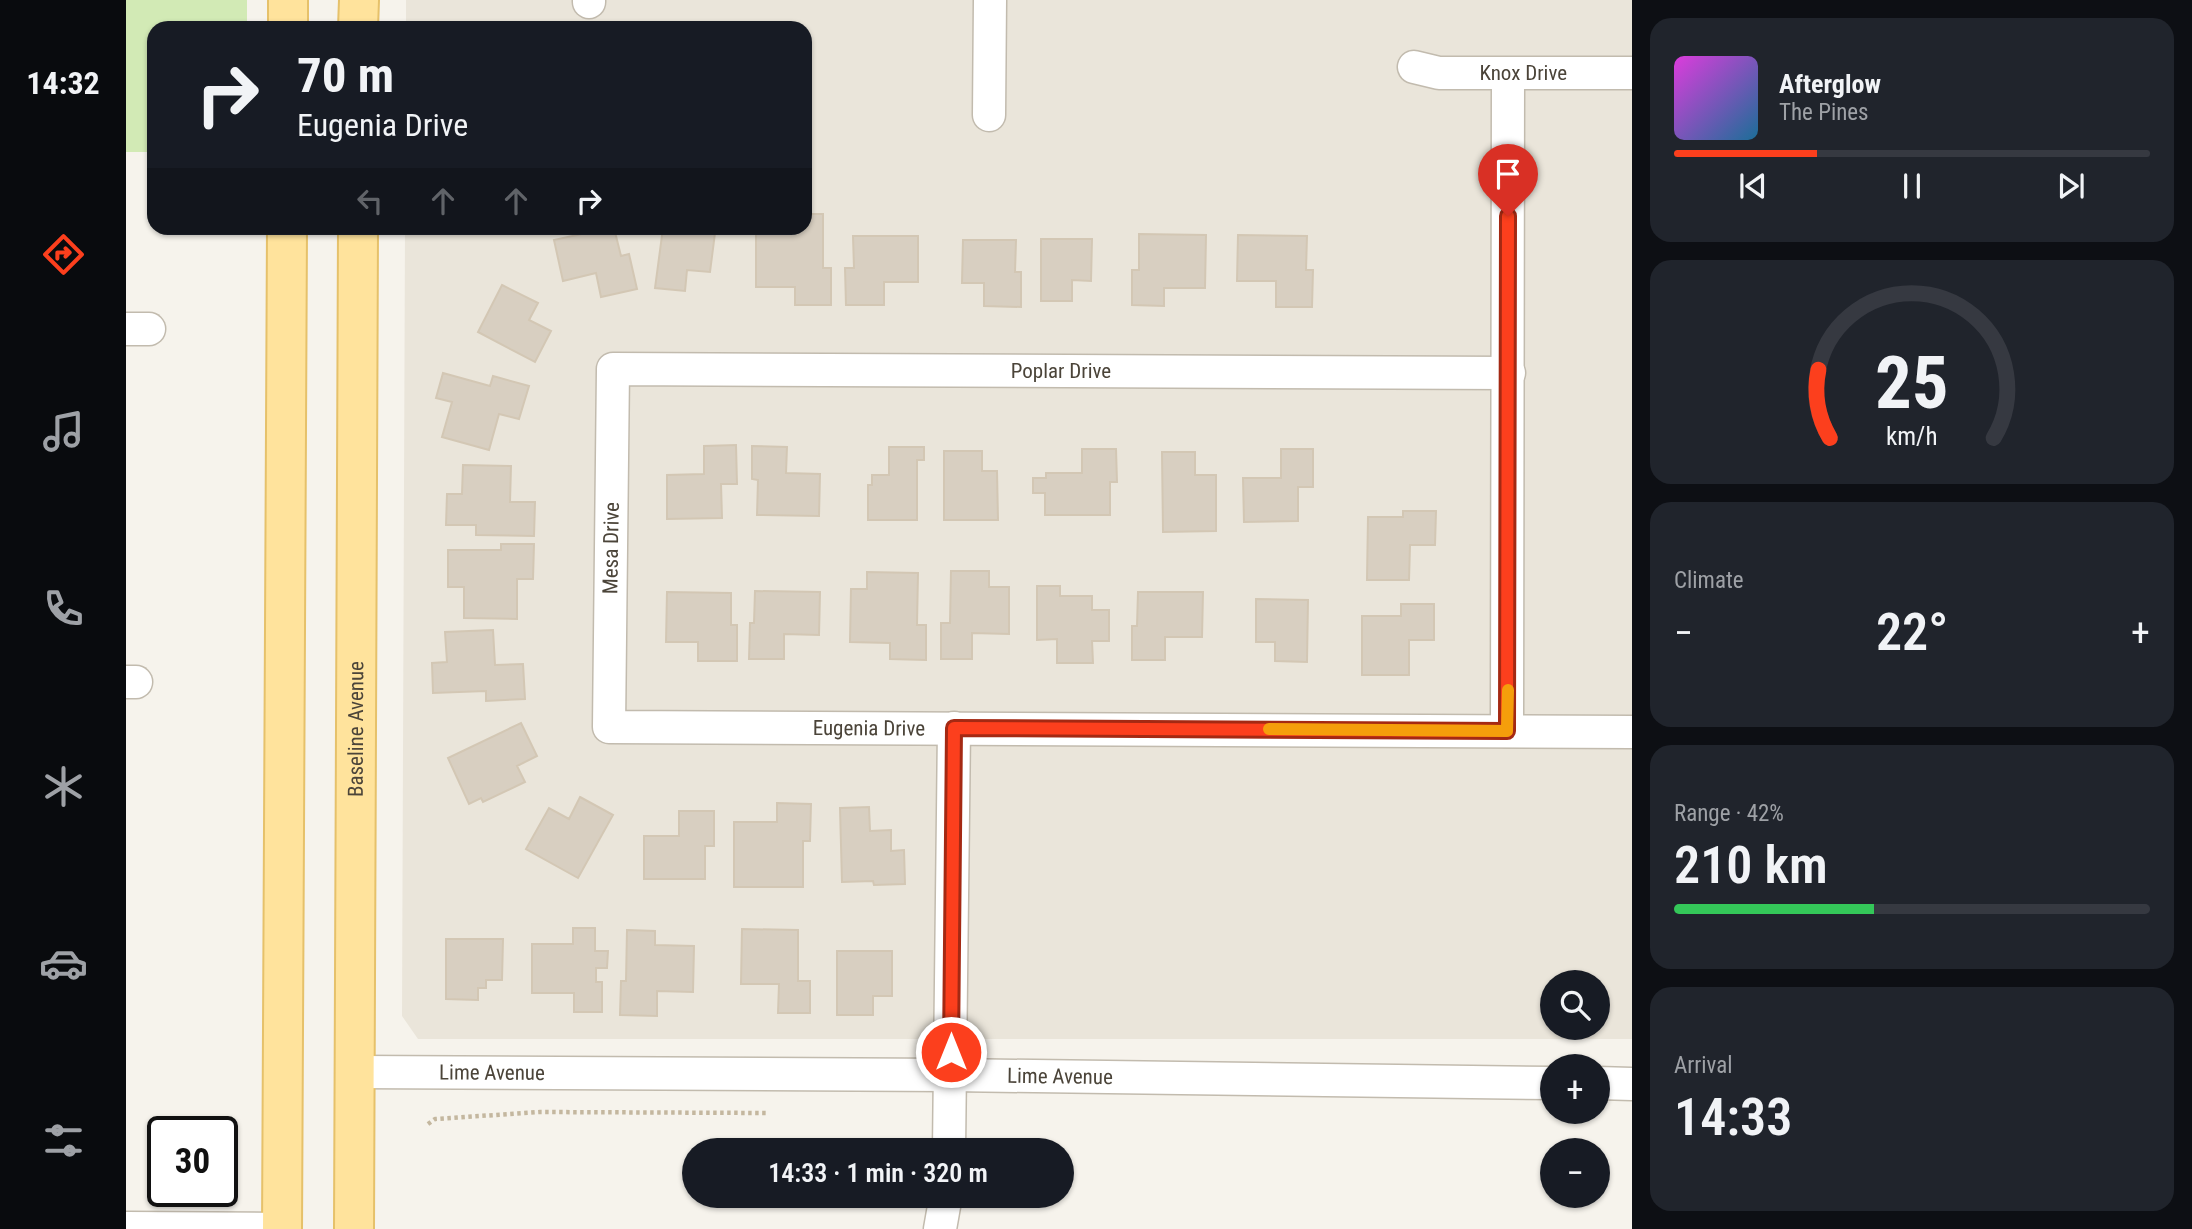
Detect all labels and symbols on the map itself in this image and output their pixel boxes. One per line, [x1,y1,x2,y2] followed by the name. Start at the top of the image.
[1479,61,1567,85] street label: Knox Drive
[1478,144,1538,216] pin
[1011,359,1111,383] street label: Poplar Drive
[598,502,624,594] street label: Mesa Drive
[344,661,368,797] street label: Baseline Avenue
[813,716,925,741] street label: Eugenia Drive
[914,1015,988,1089] position arrow
[439,1060,545,1085] street label: Lime Avenue
[1007,1064,1113,1089] street label: Lime Avenue
[147,1116,238,1207] speed limit sign: 30

